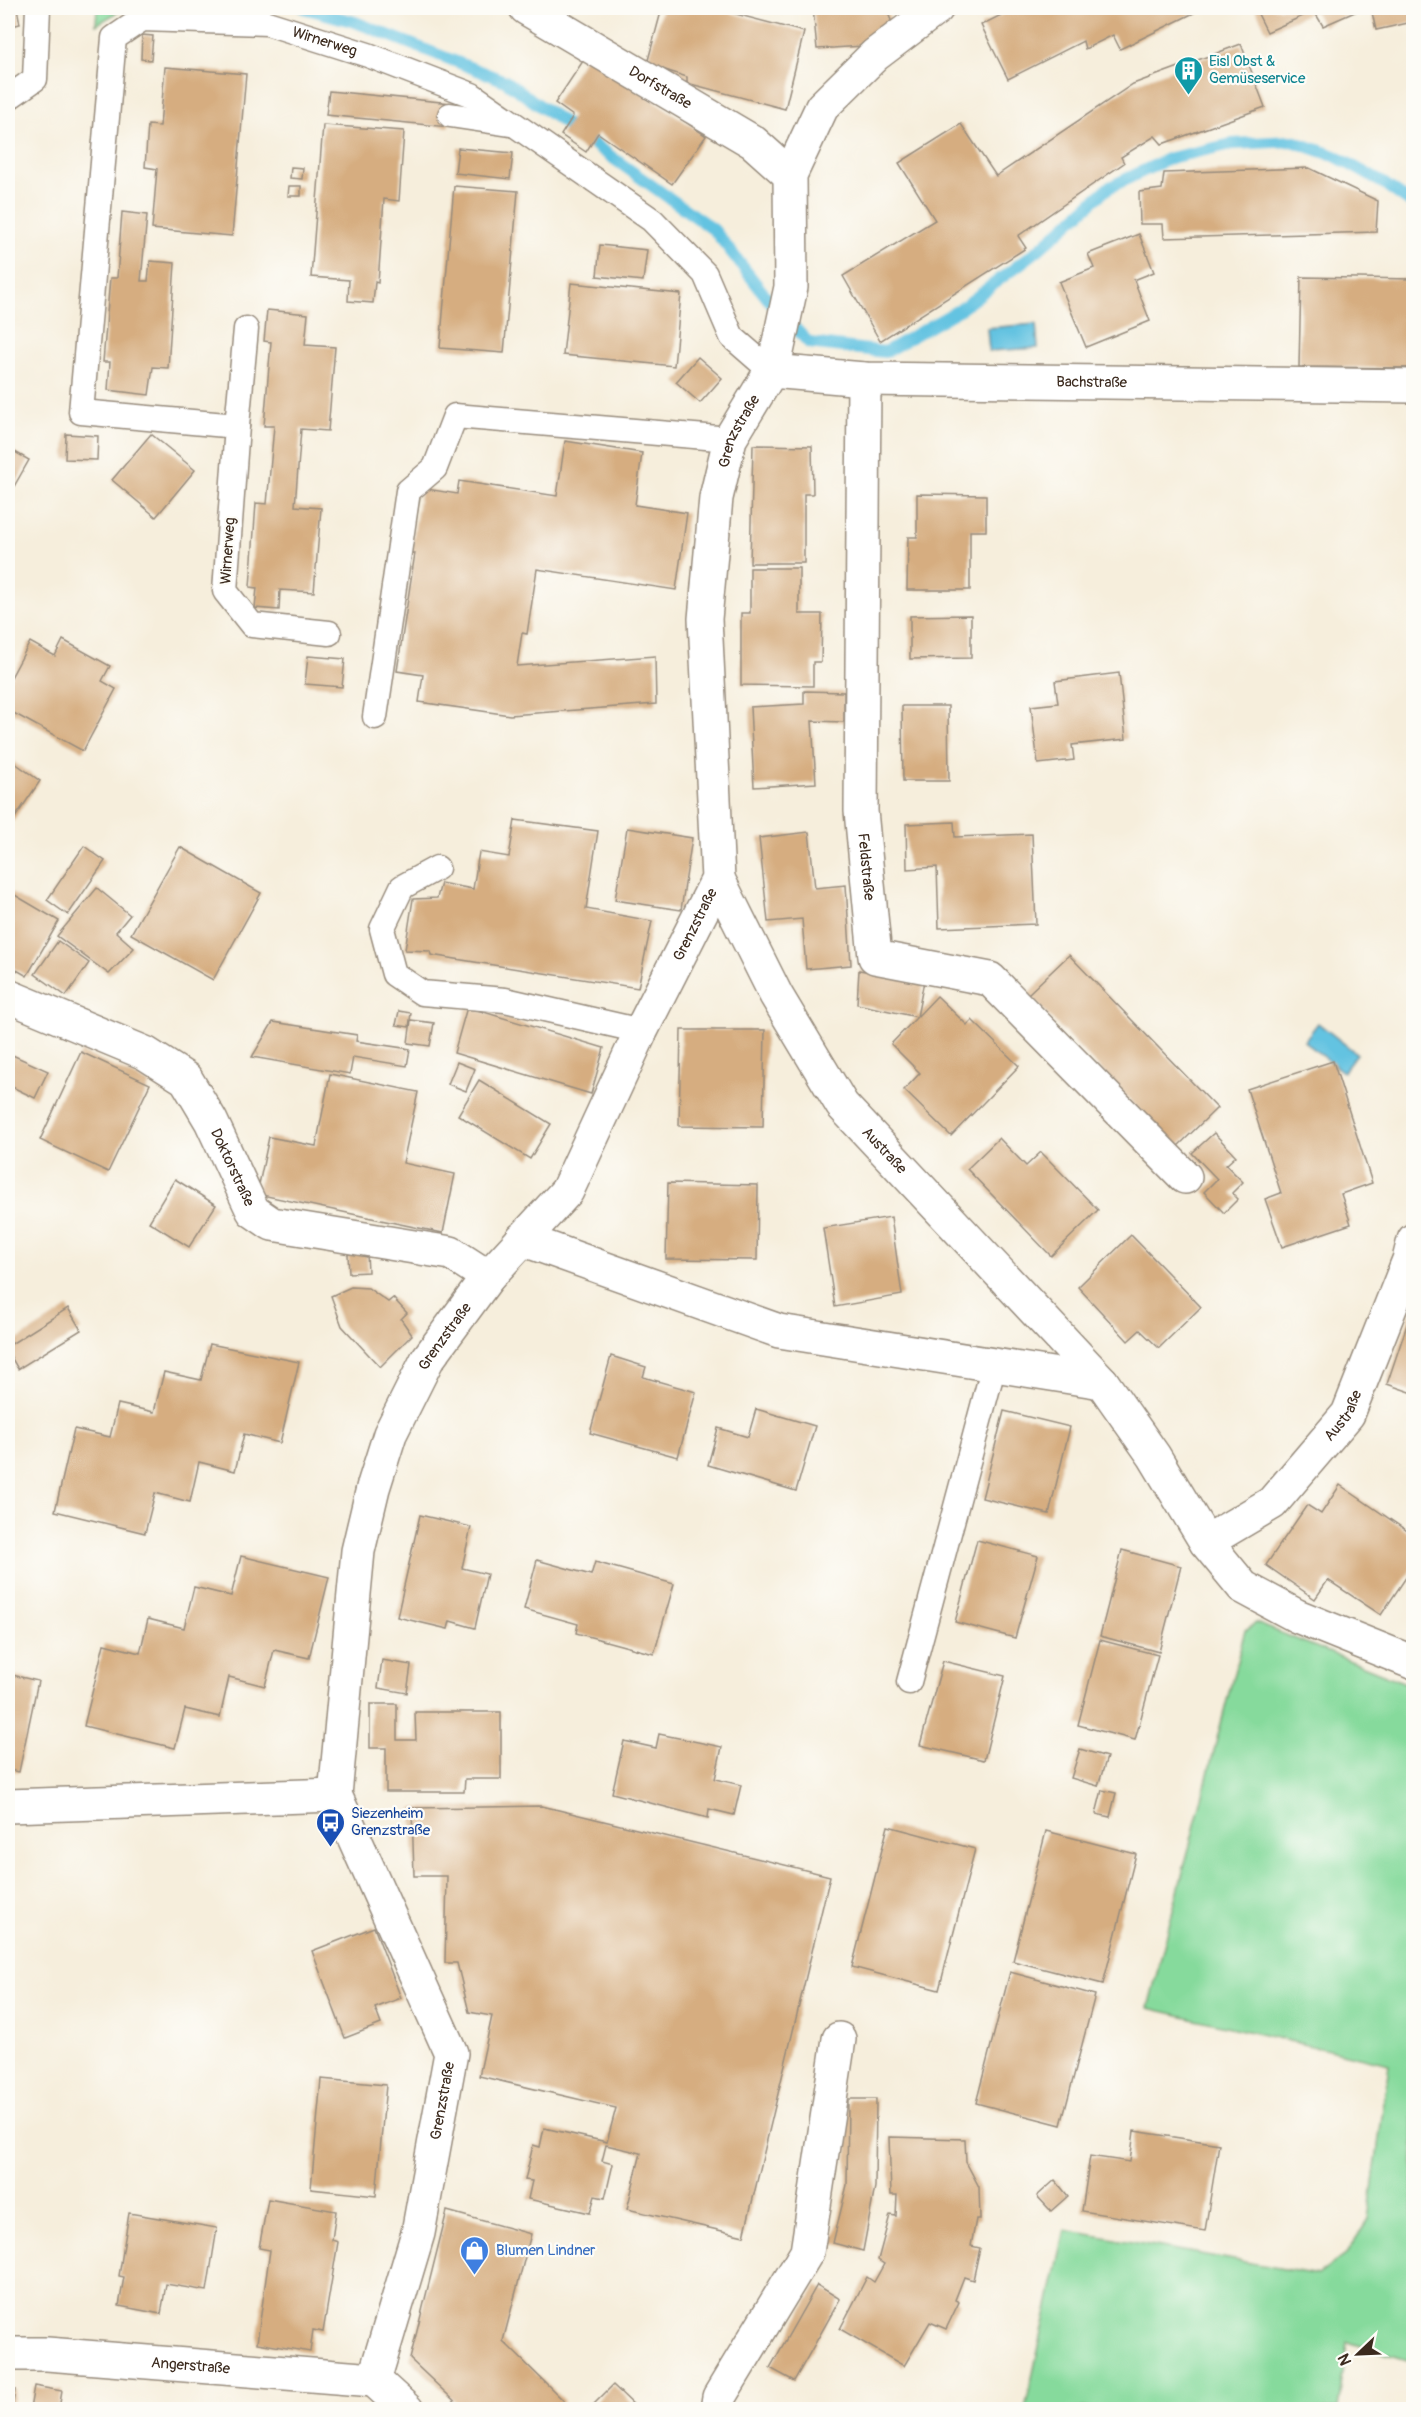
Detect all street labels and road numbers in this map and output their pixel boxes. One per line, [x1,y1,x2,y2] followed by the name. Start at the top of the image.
[290,22,360,61] street label: Wirnerweg
[626,61,696,113] street label: Dorfstraße
[1056,372,1128,392] street label: Bachstraße
[714,391,764,469] street label: Grenzstraße
[216,517,240,585] street label: Wirnerweg
[854,832,879,902] street label: Feldstraße
[669,884,722,964] street label: Grenzstraße
[858,1123,911,1178] street label: Austraße
[206,1125,259,1210] street label: Doktorstraße
[414,1298,476,1373] street label: Grenzstraße
[1320,1387,1366,1445] street label: Austraße
[426,2059,459,2141] street label: Grenzstraße
[150,2353,231,2378] street label: Angerstraße

